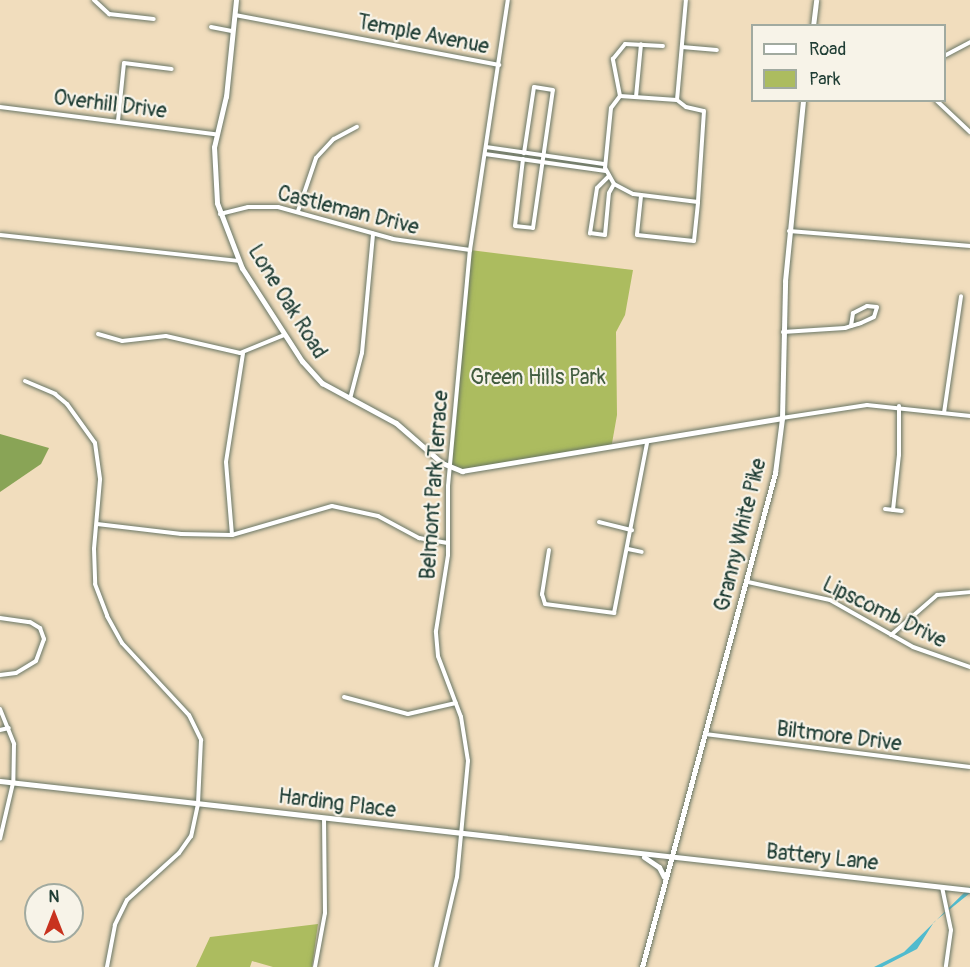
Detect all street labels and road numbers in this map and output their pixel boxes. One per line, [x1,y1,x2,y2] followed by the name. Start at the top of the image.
[355,10,491,60] street label: Temple Avenue
[52,86,168,124] street label: Overhill Drive
[275,181,421,241] street label: Castleman Drive
[242,240,332,364] street label: Lone Oak Road
[416,390,454,580] street label: Belmont Park Terrace
[710,456,772,614] street label: Granny White Pike
[818,572,950,654] street label: Lipscomb Drive
[775,717,903,757] street label: Biltmore Drive
[277,784,397,824] street label: Harding Place
[765,840,879,876] street label: Battery Lane

